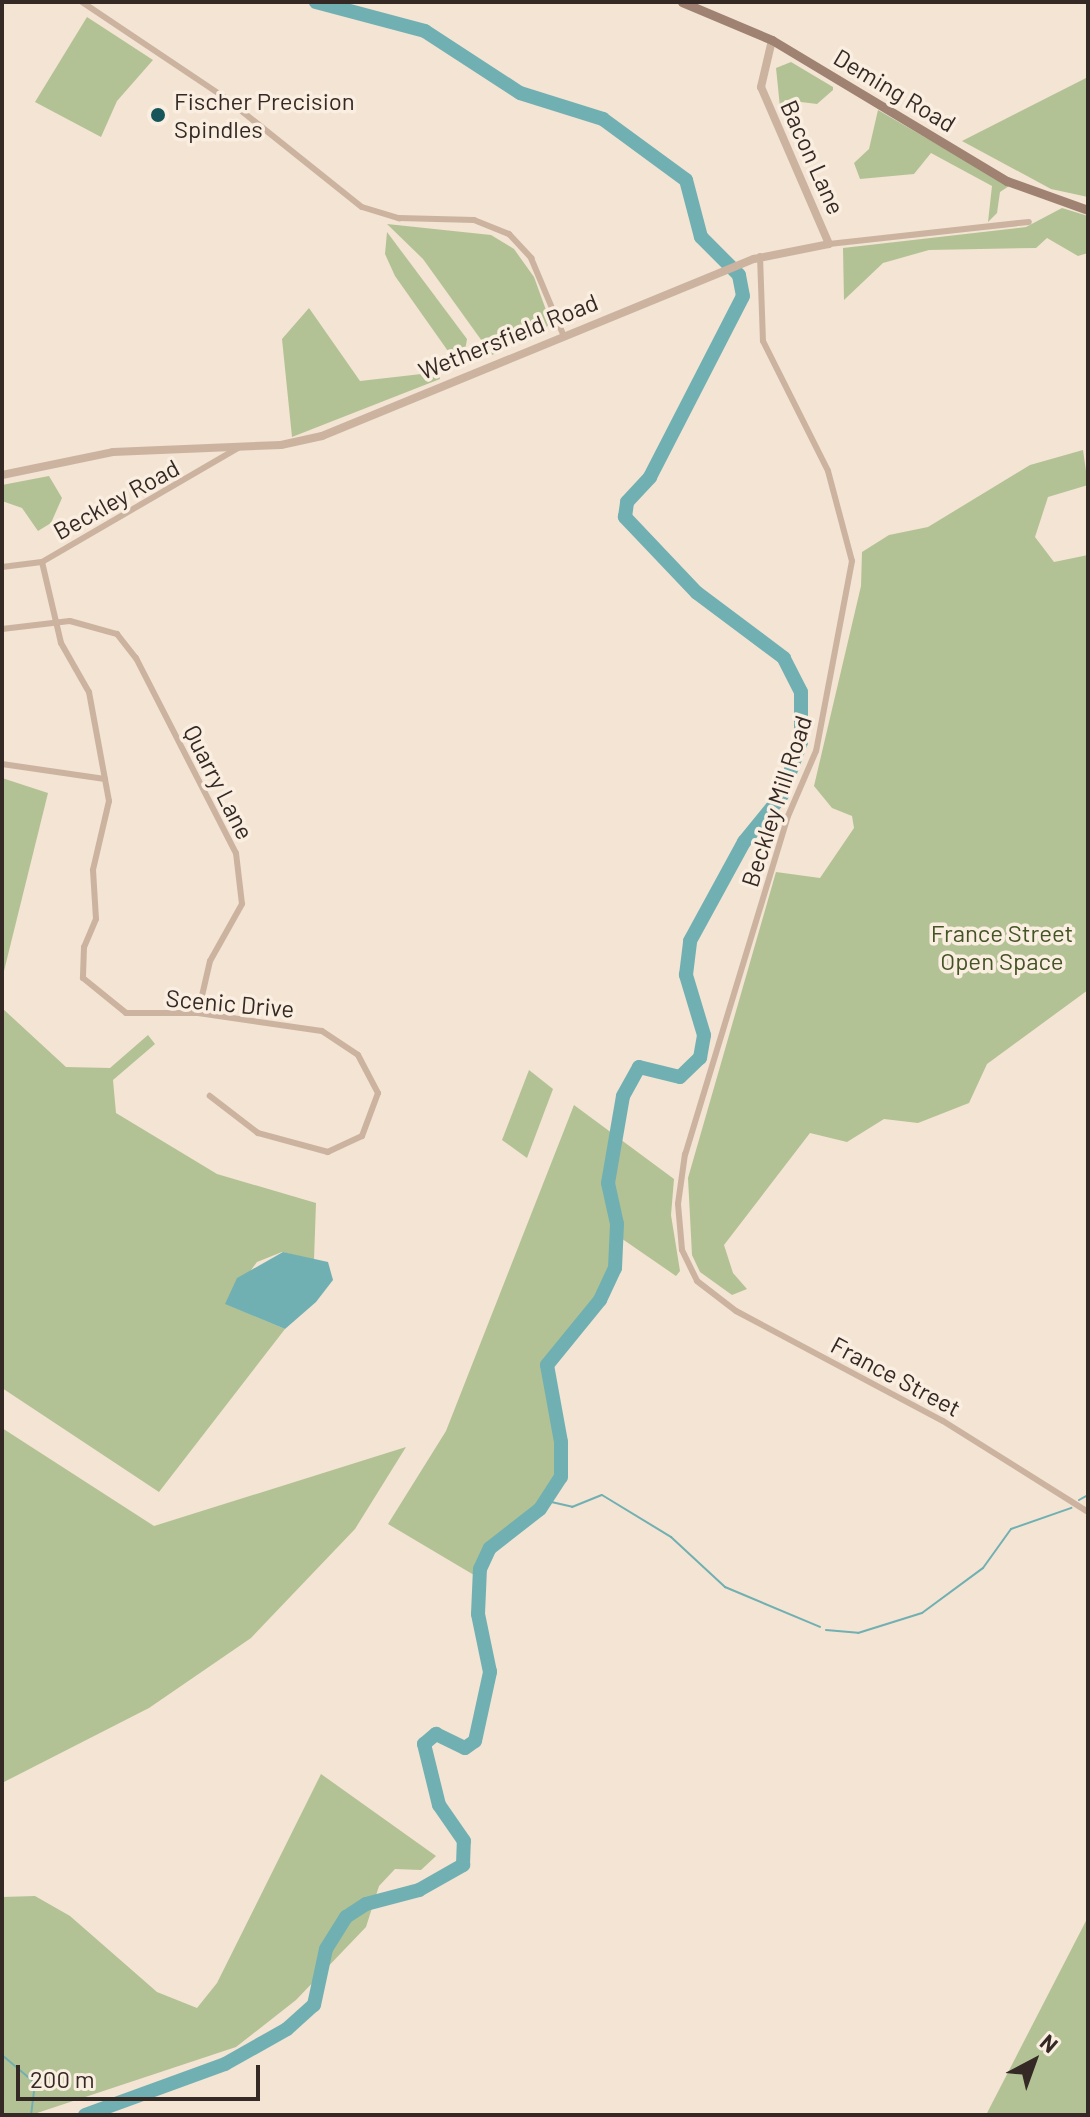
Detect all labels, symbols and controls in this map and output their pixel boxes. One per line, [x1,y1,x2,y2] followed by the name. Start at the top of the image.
[829,42,961,138] street label: Deming Road
[174,87,355,143] place label: Fischer Precision Spindles
[775,95,851,219] street label: Bacon Lane
[149,106,167,124] marker: Fischer Precision Spindles
[414,287,602,385] street label: Wethersfield Road
[48,453,184,545] street label: Beckley Road
[735,712,817,890] street label: Beckley Mill Road
[178,720,260,844] street label: Quarry Lane
[931,919,1073,975] park label: France Street Open Space
[164,983,296,1023] street label: Scenic Drive
[826,1330,966,1422] street label: France Street
[994,2021,1074,2101] north arrow
[1036,2028,1064,2057] text: N
[20,2049,264,2099] scale bar
[30,2064,95,2093] text: 200 m

